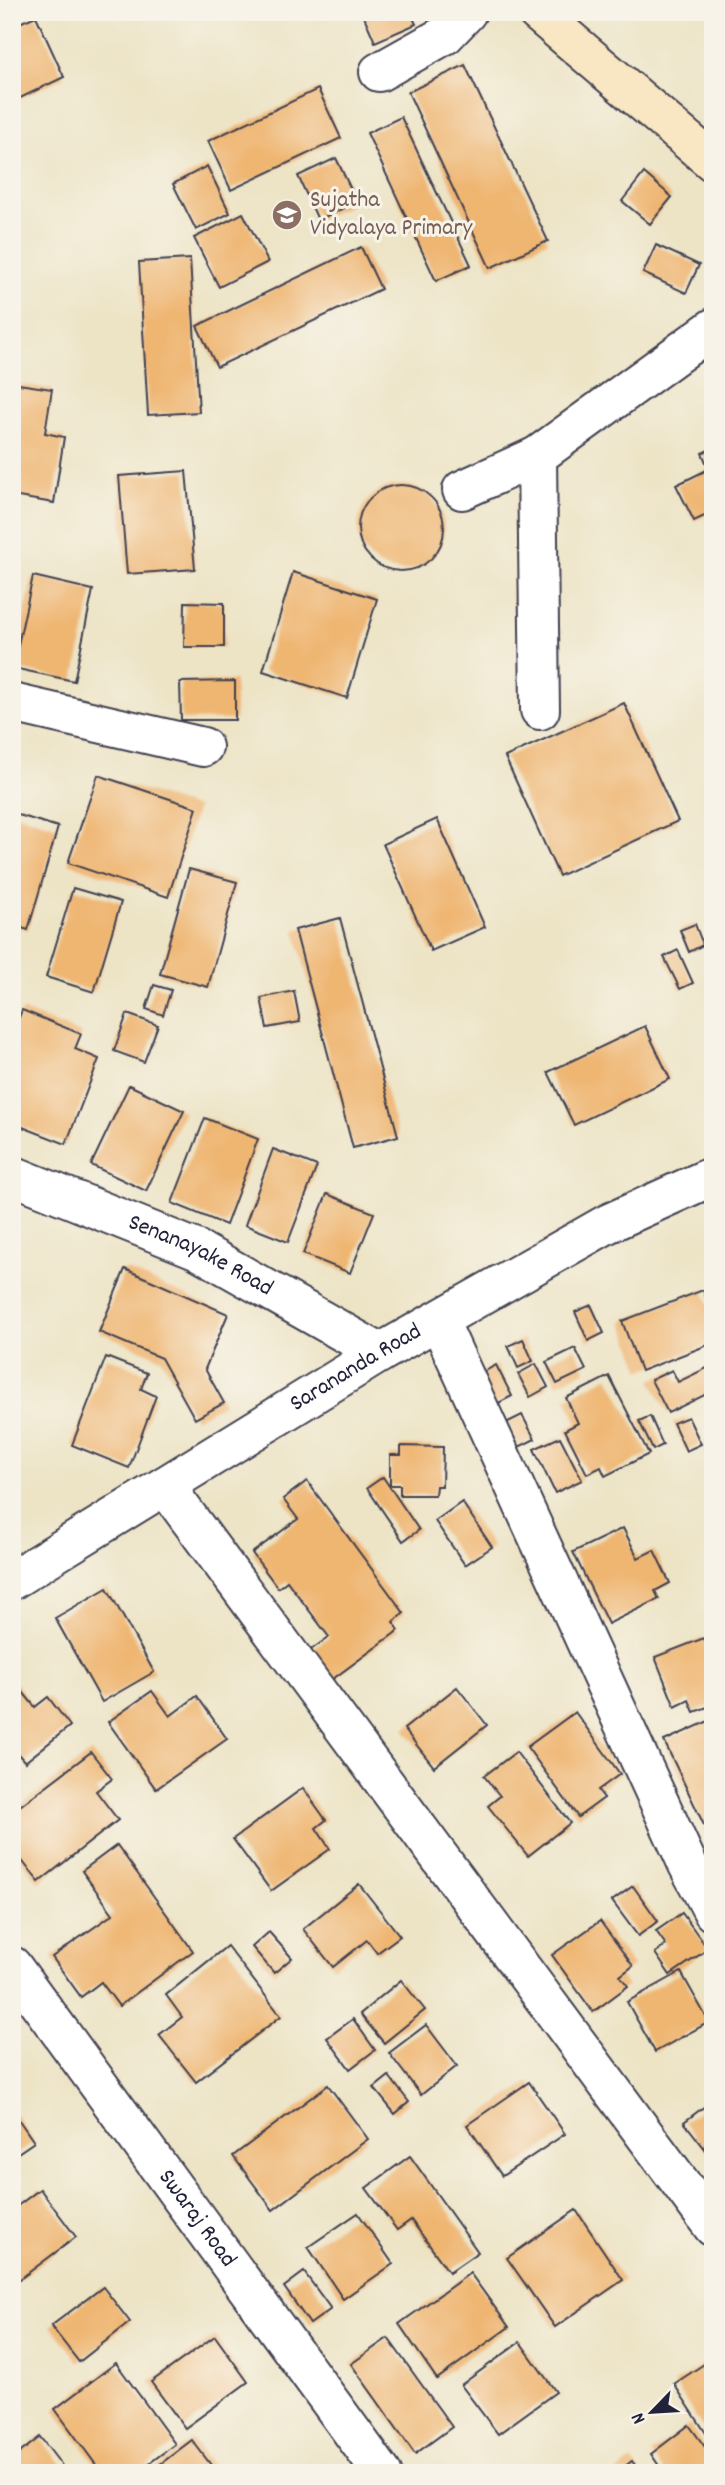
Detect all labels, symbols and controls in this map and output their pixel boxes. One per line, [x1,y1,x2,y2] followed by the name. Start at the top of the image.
[310,184,473,246] place label: Sujatha Vidyalaya Primary
[270,198,304,232] school or university icon: Sujatha Vidyalaya Primary
[123,1206,279,1306] street label: Senanayake Road
[284,1316,428,1421] street label: Sarananda Road
[149,2163,244,2275] street label: Swaraj Road
[616,2376,686,2446] north arrow
[626,2408,654,2428] text: N

